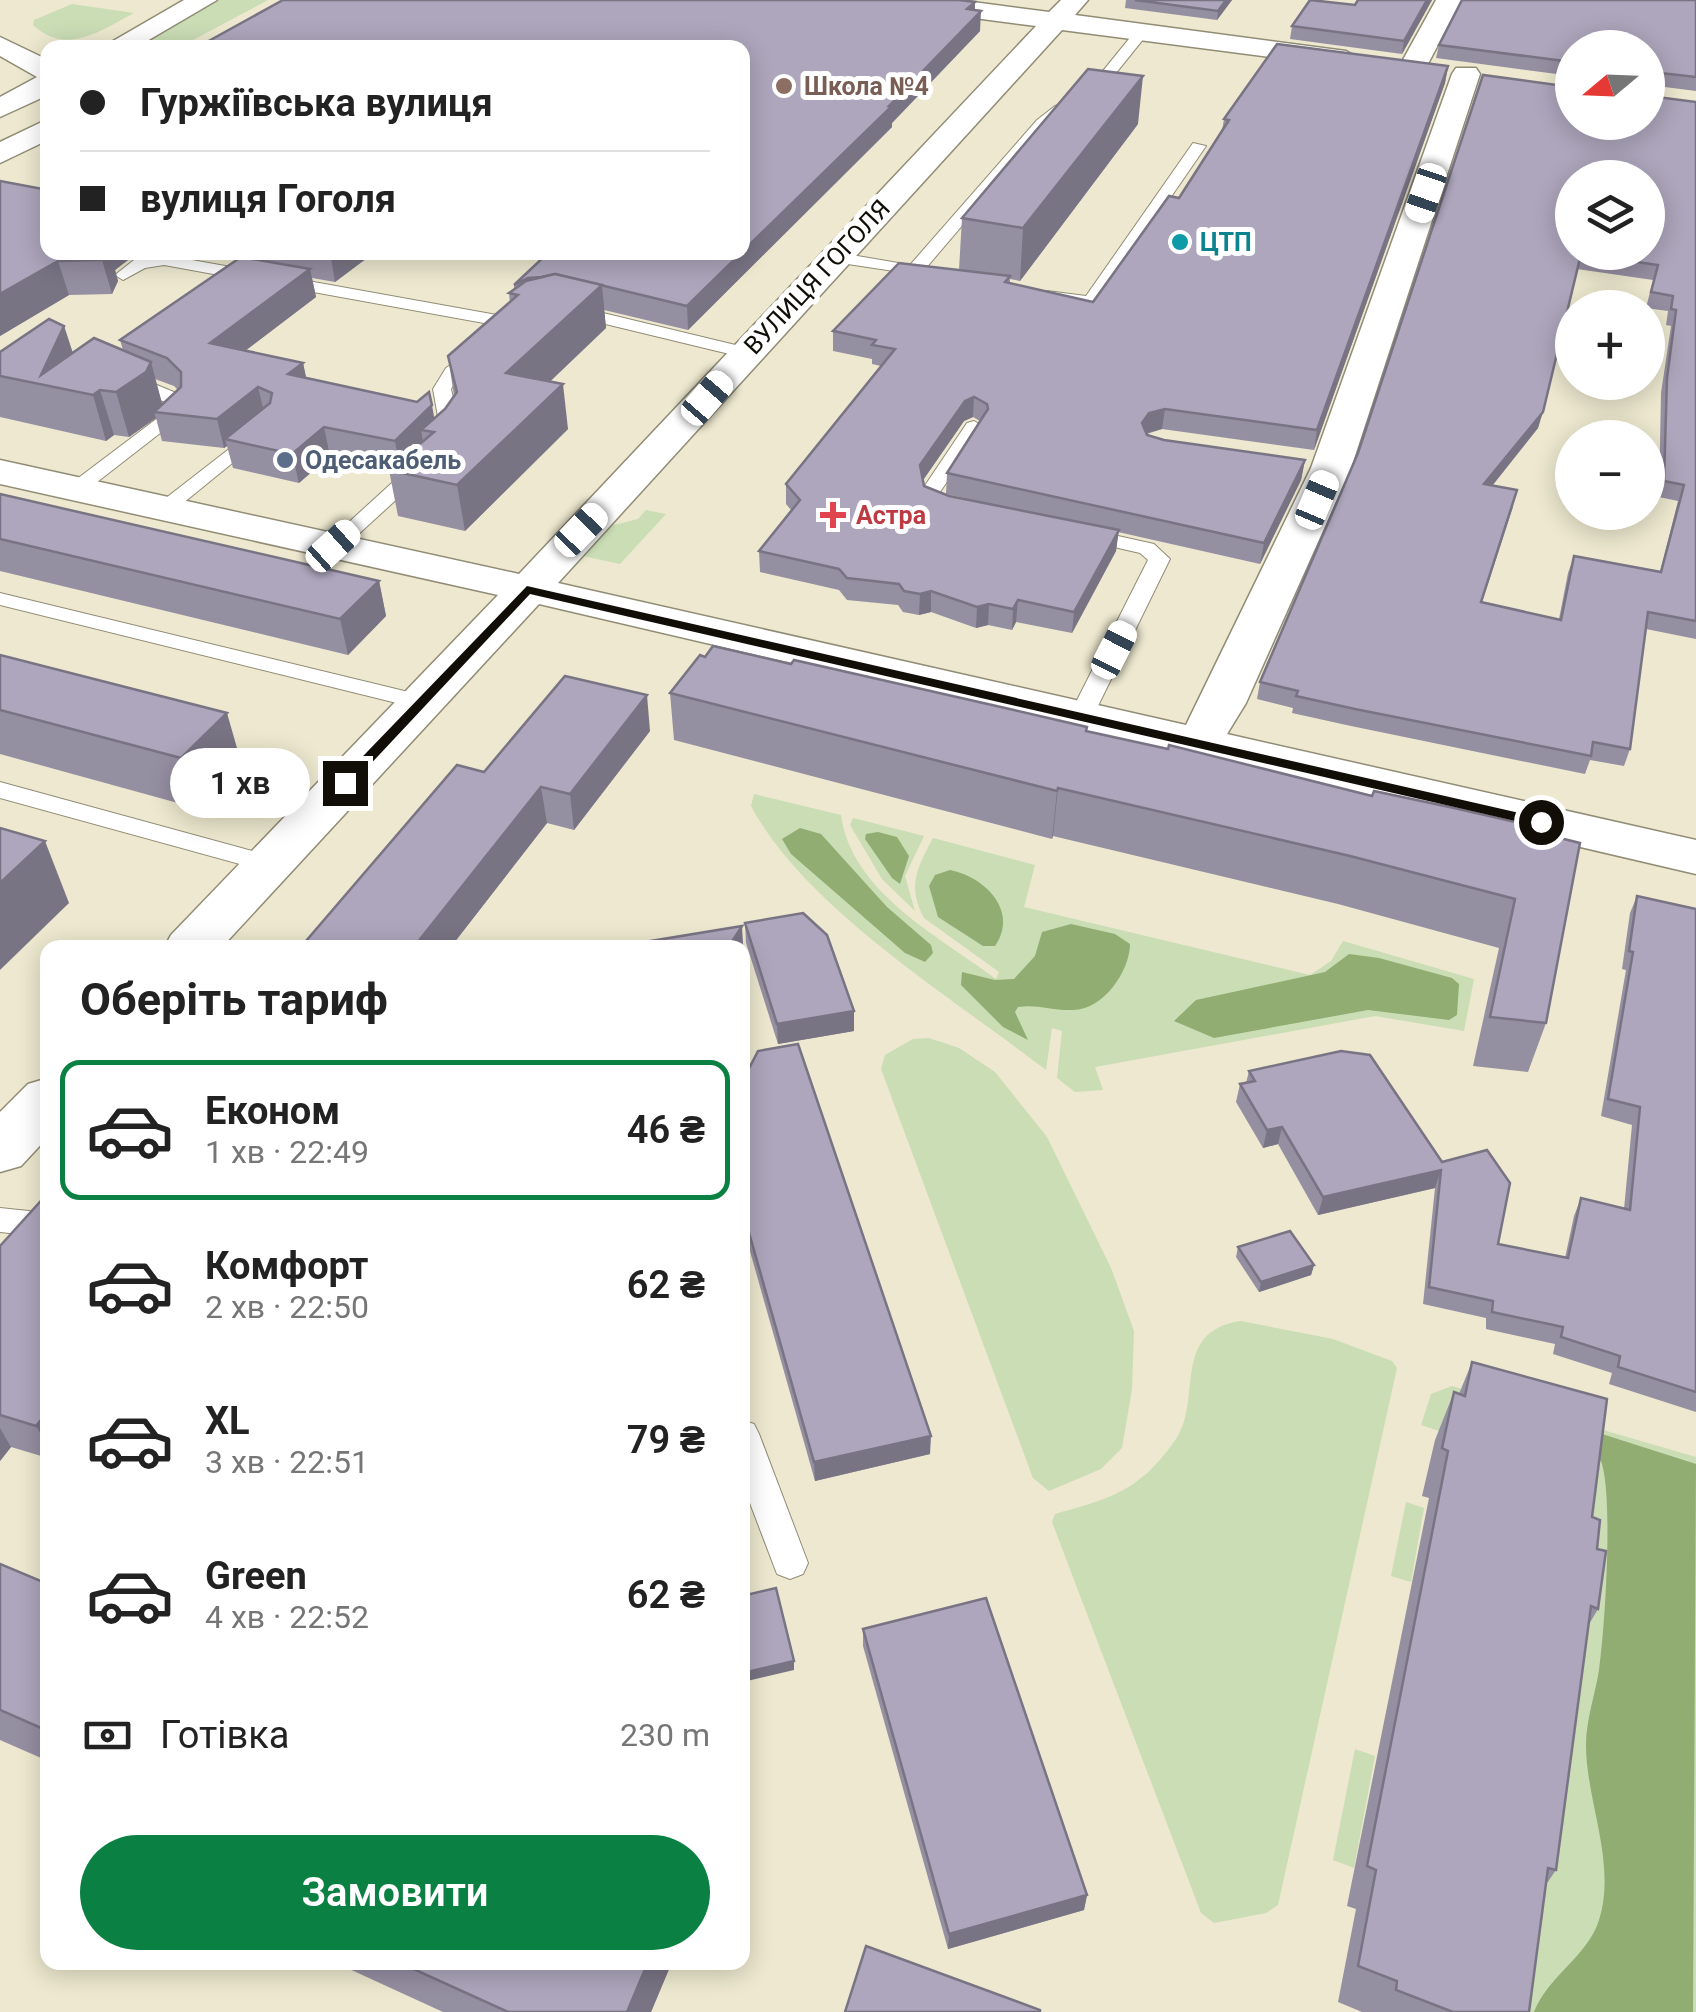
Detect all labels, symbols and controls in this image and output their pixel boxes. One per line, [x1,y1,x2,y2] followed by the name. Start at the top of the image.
[1555,30,1665,140] north arrow
[1555,30,1665,530] map controls
[804,72,929,101] place label: Школа №4
[773,75,795,97] marker: Школа №4
[140,81,493,125] text: Гуржіївська вулиця
[1402,160,1450,226] car
[1555,160,1665,270] button: layers
[140,177,396,221] text: вулиця Гоголя
[738,194,896,360] street label: ВУЛИЦЯ ГОГОЛЯ
[1200,228,1252,257] place label: ЦТП
[1169,231,1191,253] marker: ЦТП
[1555,290,1665,400] button: +
[676,366,738,430] car
[1555,420,1665,530] button: −
[305,446,461,475] place label: Одесакабель
[274,449,296,471] marker: Одесакабель
[1291,467,1343,533] car
[549,498,613,562] car
[856,501,926,530] place label: Астра
[820,502,846,528] marker: Астра
[301,515,365,577] car
[1087,616,1141,684] car
[170,748,310,818] callout: 1 хв
[323,761,368,806] route end
[210,764,270,802] text: 1 хв
[1519,800,1564,845] route start
[80,973,388,1026] text: Оберіть тариф
[85,1085,175,1175] icon: car
[205,1089,340,1133] text: Економ
[627,1108,705,1152] text: 46 ₴
[205,1133,369,1171] text: 1 хв · 22:49
[85,1240,175,1330] icon: car
[205,1244,368,1288] text: Комфорт
[627,1263,705,1307] text: 62 ₴
[205,1288,369,1326] text: 2 хв · 22:50
[85,1395,175,1485] icon: car
[205,1399,250,1443] text: XL
[627,1418,705,1462] text: 79 ₴
[205,1443,369,1481] text: 3 хв · 22:51
[85,1550,175,1640] icon: car
[205,1554,307,1598] text: Green
[627,1573,705,1617] text: 62 ₴
[205,1598,369,1636] text: 4 хв · 22:52
[80,1708,135,1763] icon: cash
[160,1713,289,1757] text: Готівка
[620,1716,710,1754] text: 230 m
[80,1835,710,1950] button: Замовити

